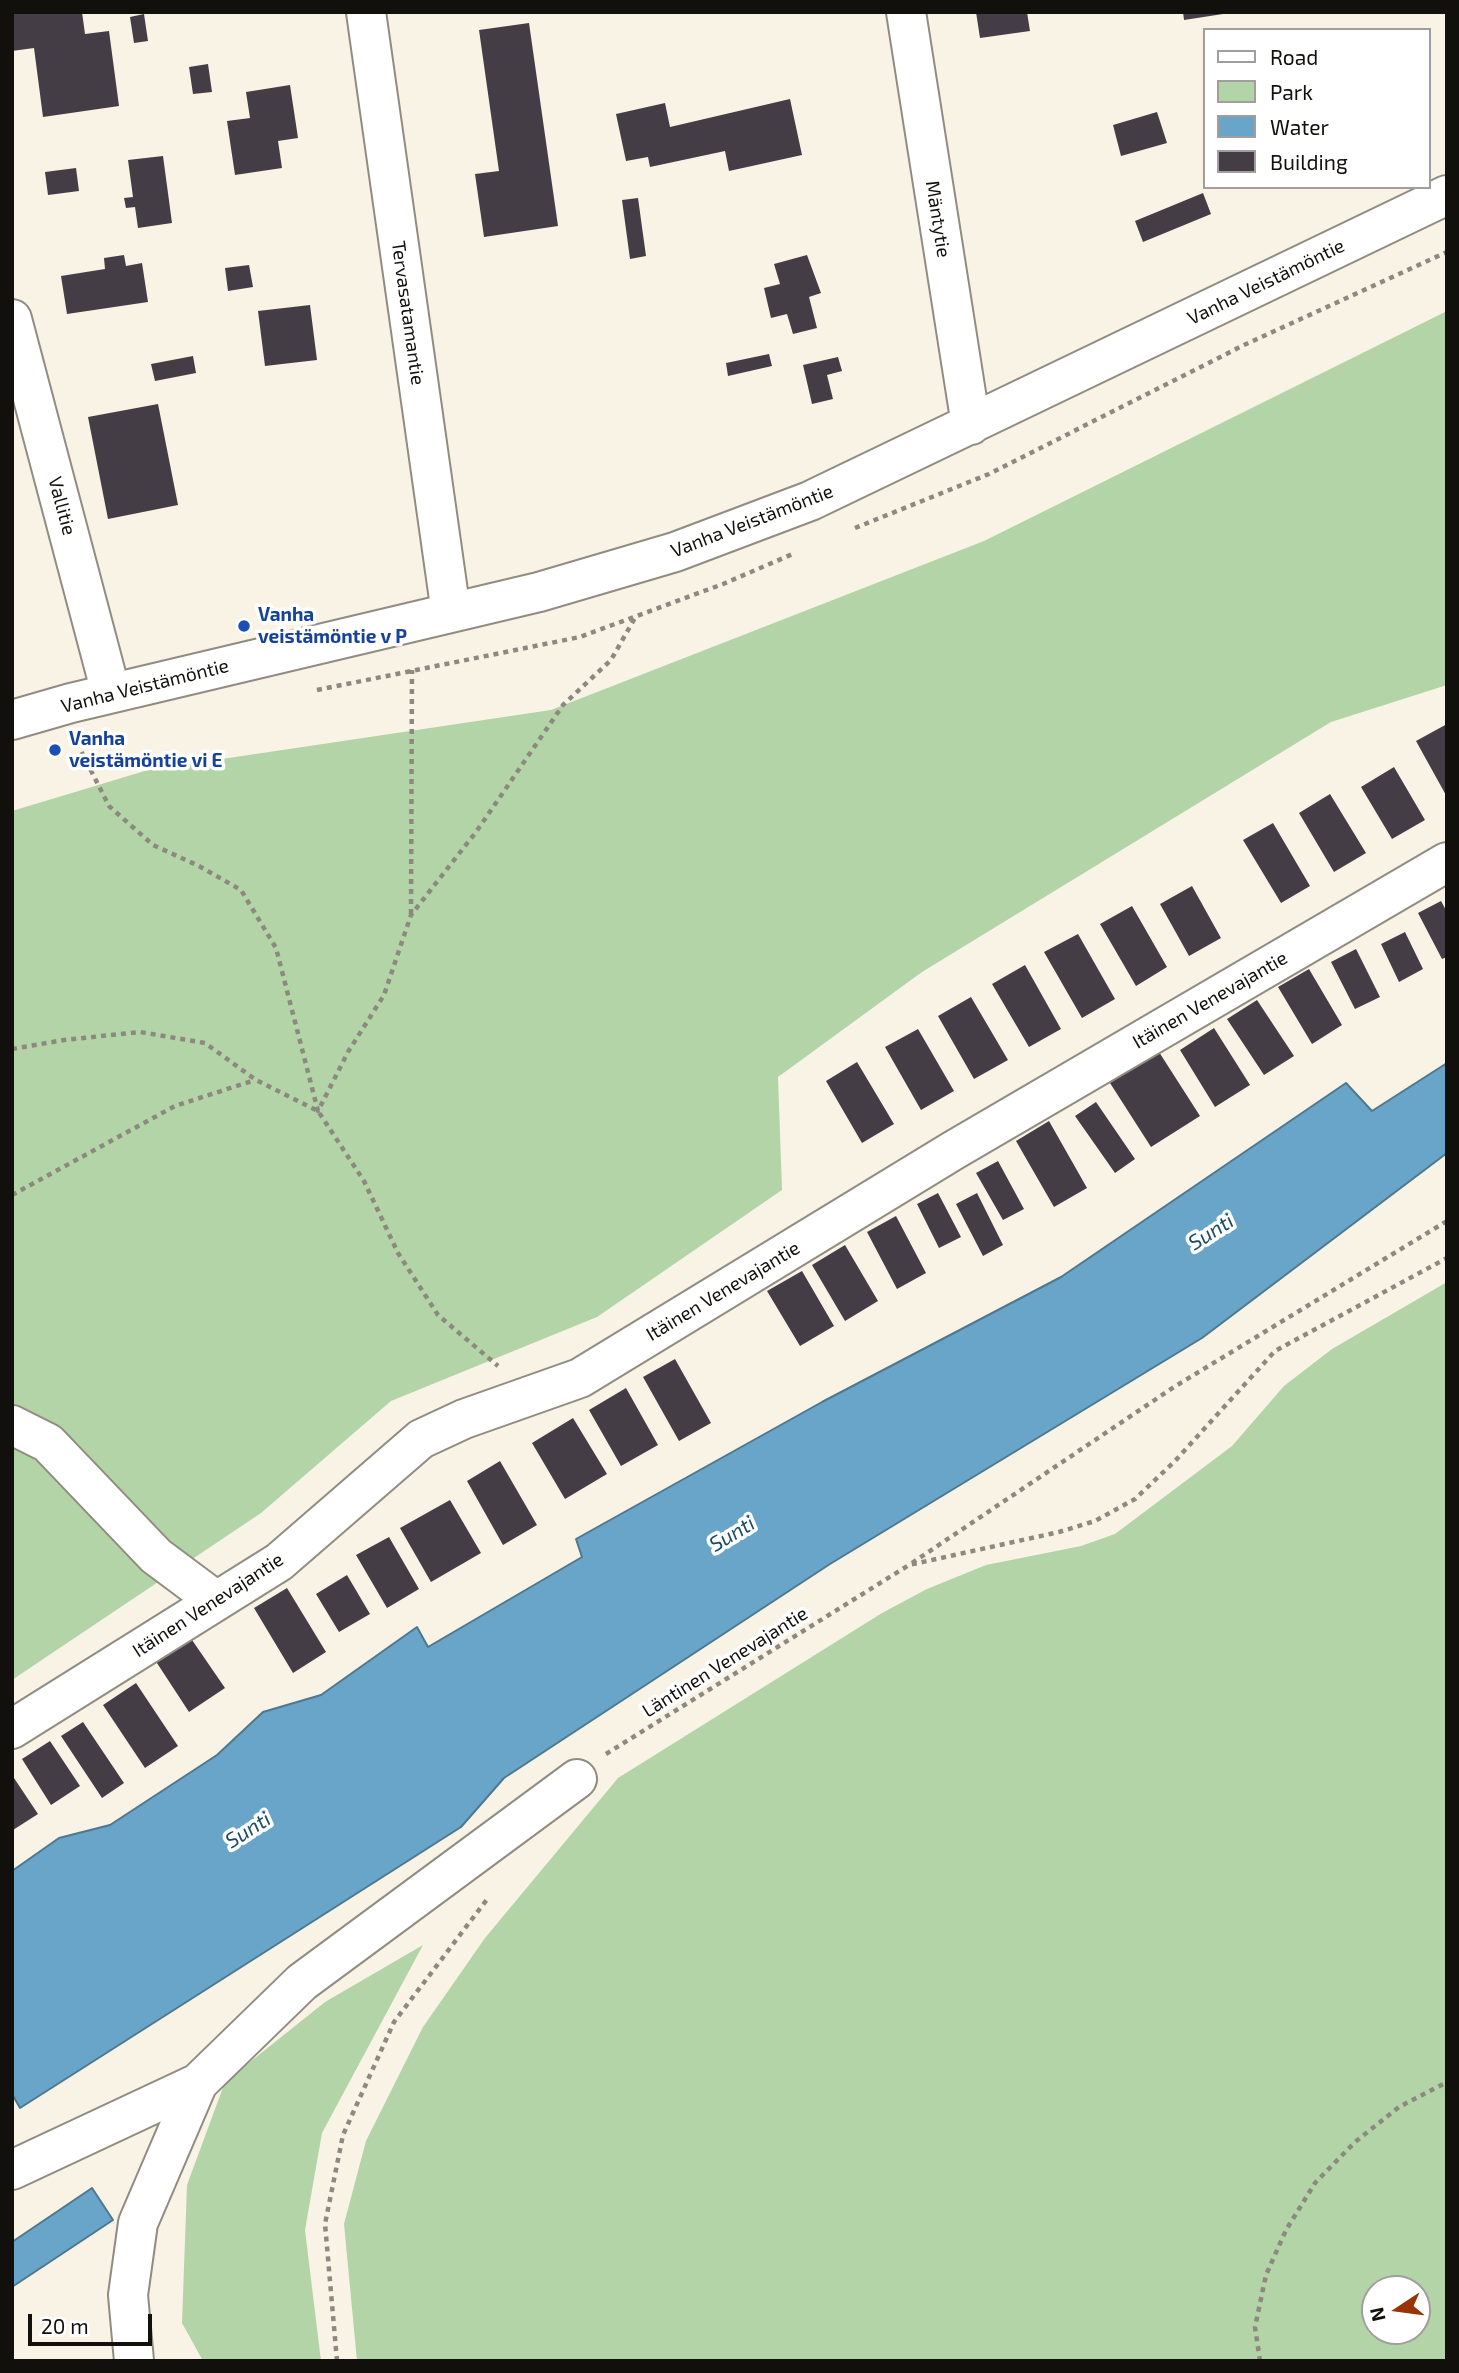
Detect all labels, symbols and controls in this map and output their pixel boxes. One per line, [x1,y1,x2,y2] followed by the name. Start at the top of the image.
[1204,28,1431,189] legend
[1270,44,1318,69] text: Road
[1270,79,1313,104] text: Park
[1270,114,1329,139] text: Water
[1270,149,1348,174] text: Building
[921,179,955,259] street label: Mäntytie
[1184,234,1348,330] street label: Vanha Veistämöntie
[387,240,429,386] street label: Tervasatamantie
[43,474,81,538] street label: Vallitie
[668,480,836,562] street label: Vanha Veistämöntie
[258,604,407,648] place label: Vanha veistämöntie v P
[236,618,252,634] marker: Vanha veistämöntie v P
[59,654,231,718] street label: Vanha Veistämöntie
[69,728,223,772] place label: Vanha veistämöntie vi E
[47,742,63,758] marker: Vanha veistämöntie vi E
[1129,946,1291,1054] street label: Itäinen Venevajantie
[1184,1208,1238,1256] water label: Sunti
[642,1236,804,1346] street label: Itäinen Venevajantie
[705,1511,759,1557] water label: Sunti
[128,1548,288,1662] street label: Itäinen Venevajantie
[638,1602,812,1722] street label: Läntinen Venevajantie
[221,1806,275,1854] water label: Sunti
[1361,2275,1431,2345] north arrow
[32,2300,156,2344] scale bar
[1364,2305,1390,2324] text: N
[41,2313,89,2338] text: 20 m

